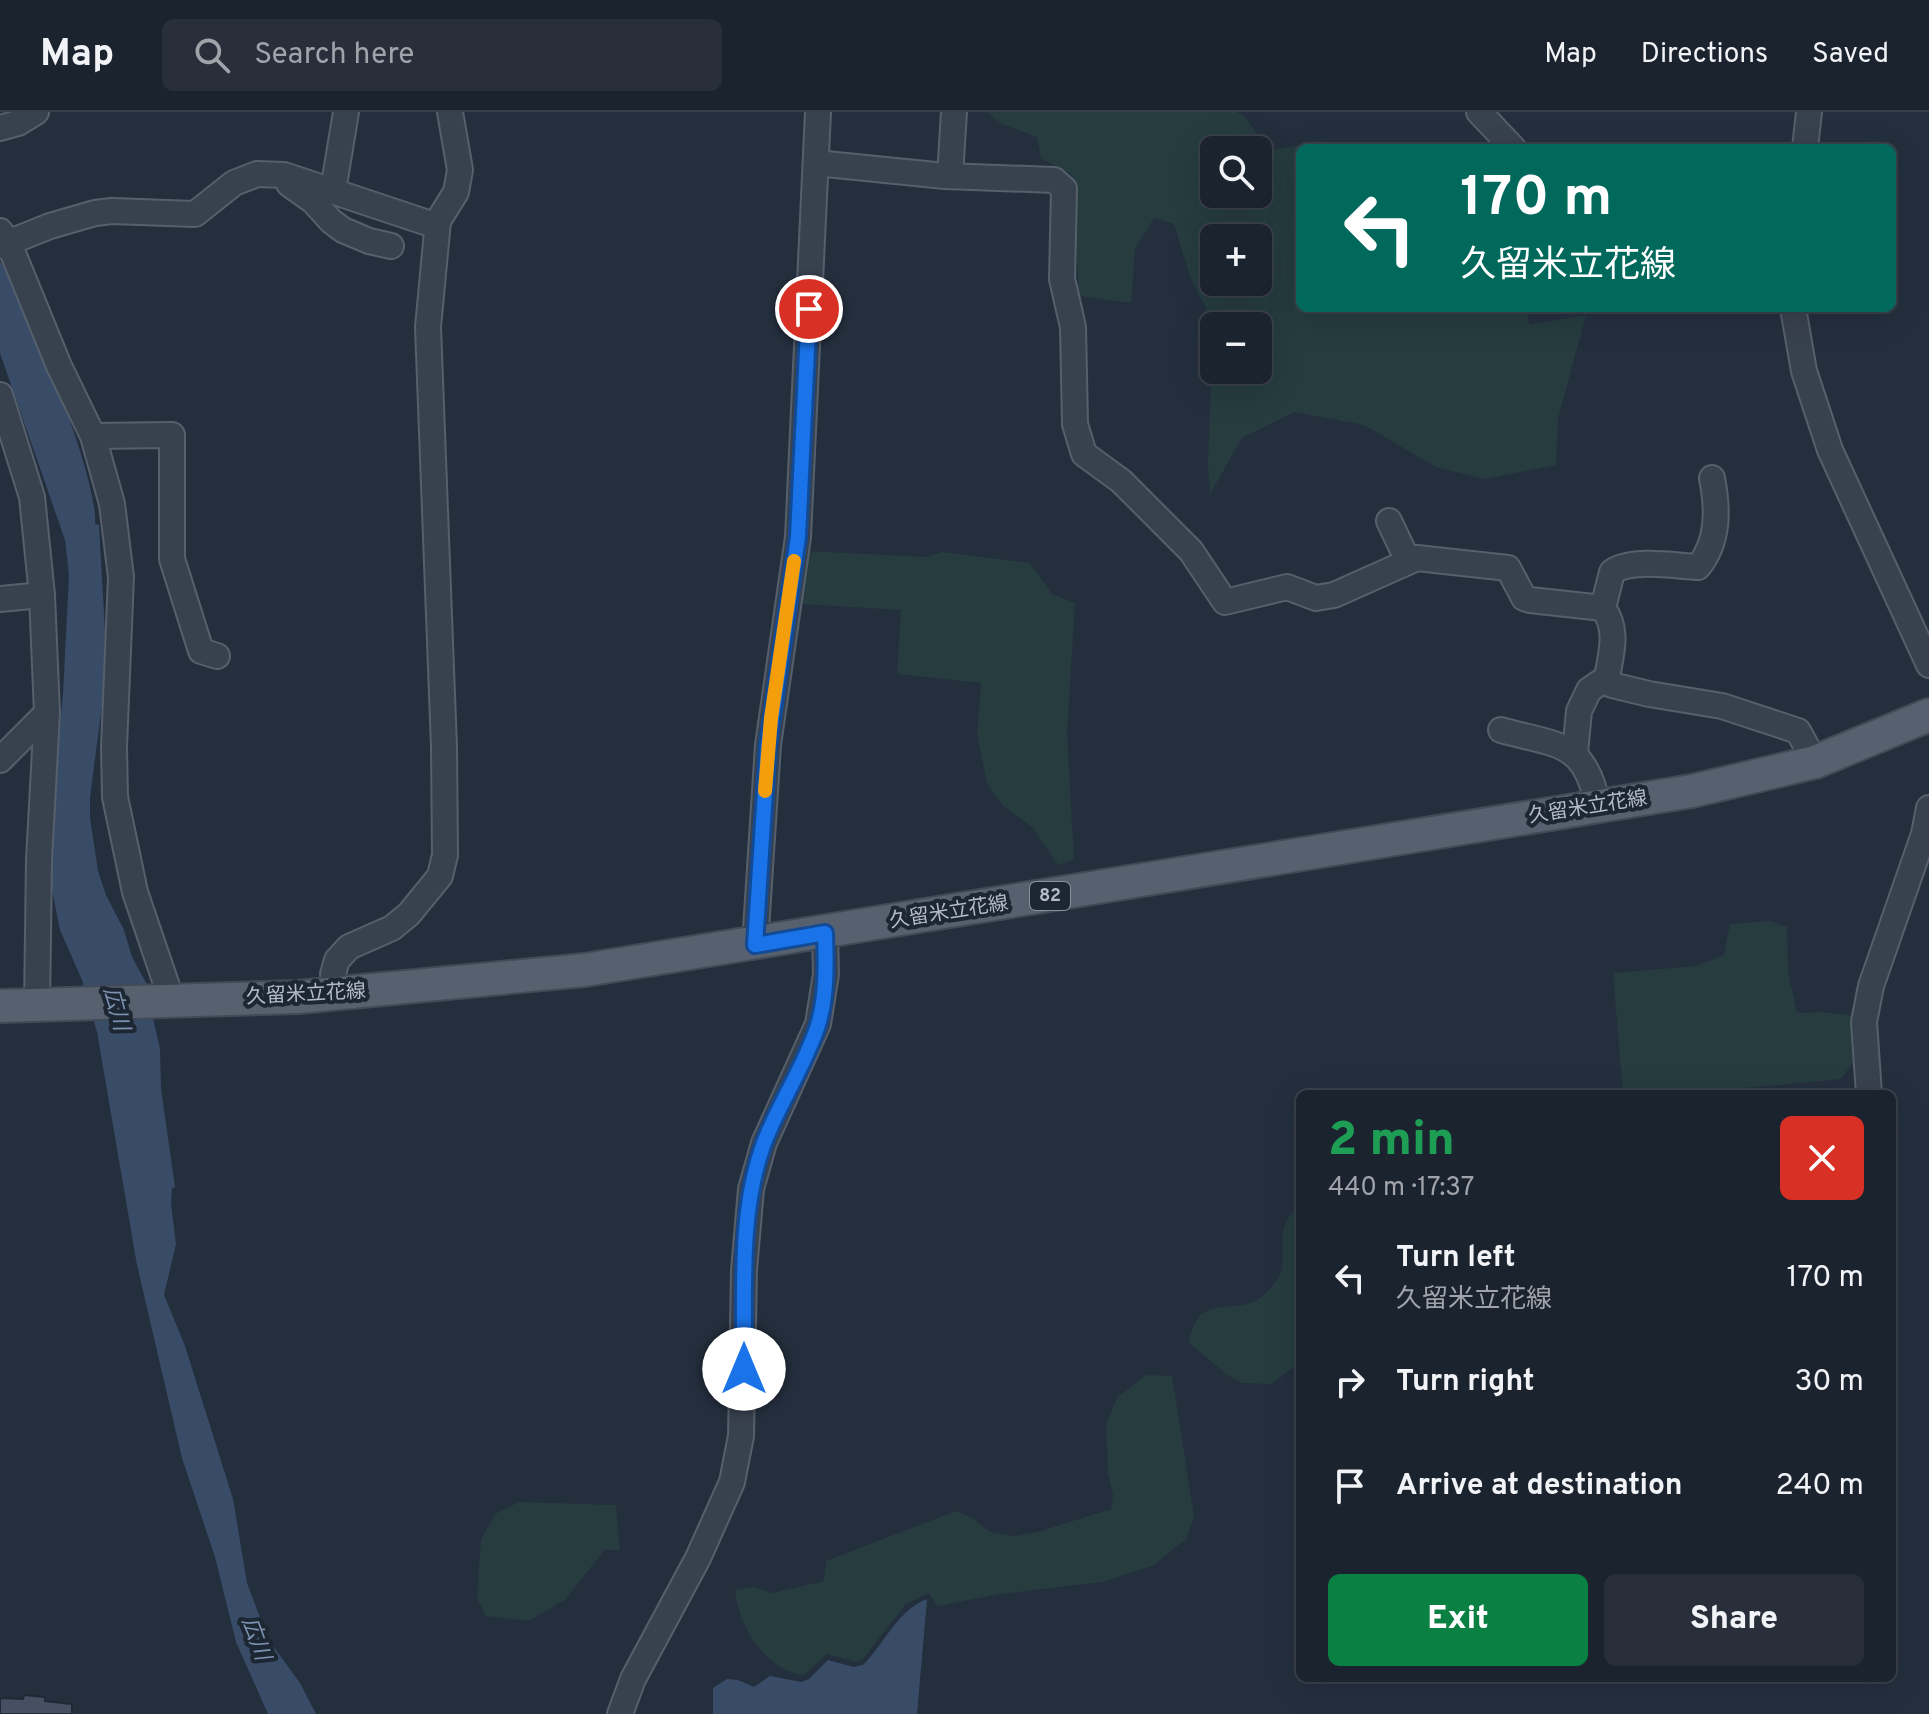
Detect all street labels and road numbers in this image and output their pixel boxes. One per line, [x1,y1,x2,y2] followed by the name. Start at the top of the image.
[1527,786,1649,830] street label: 久留米立花線
[1030,882,1070,910] road number: 82
[888,891,1010,935] street label: 久留米立花線
[245,979,367,1011] street label: 久留米立花線

